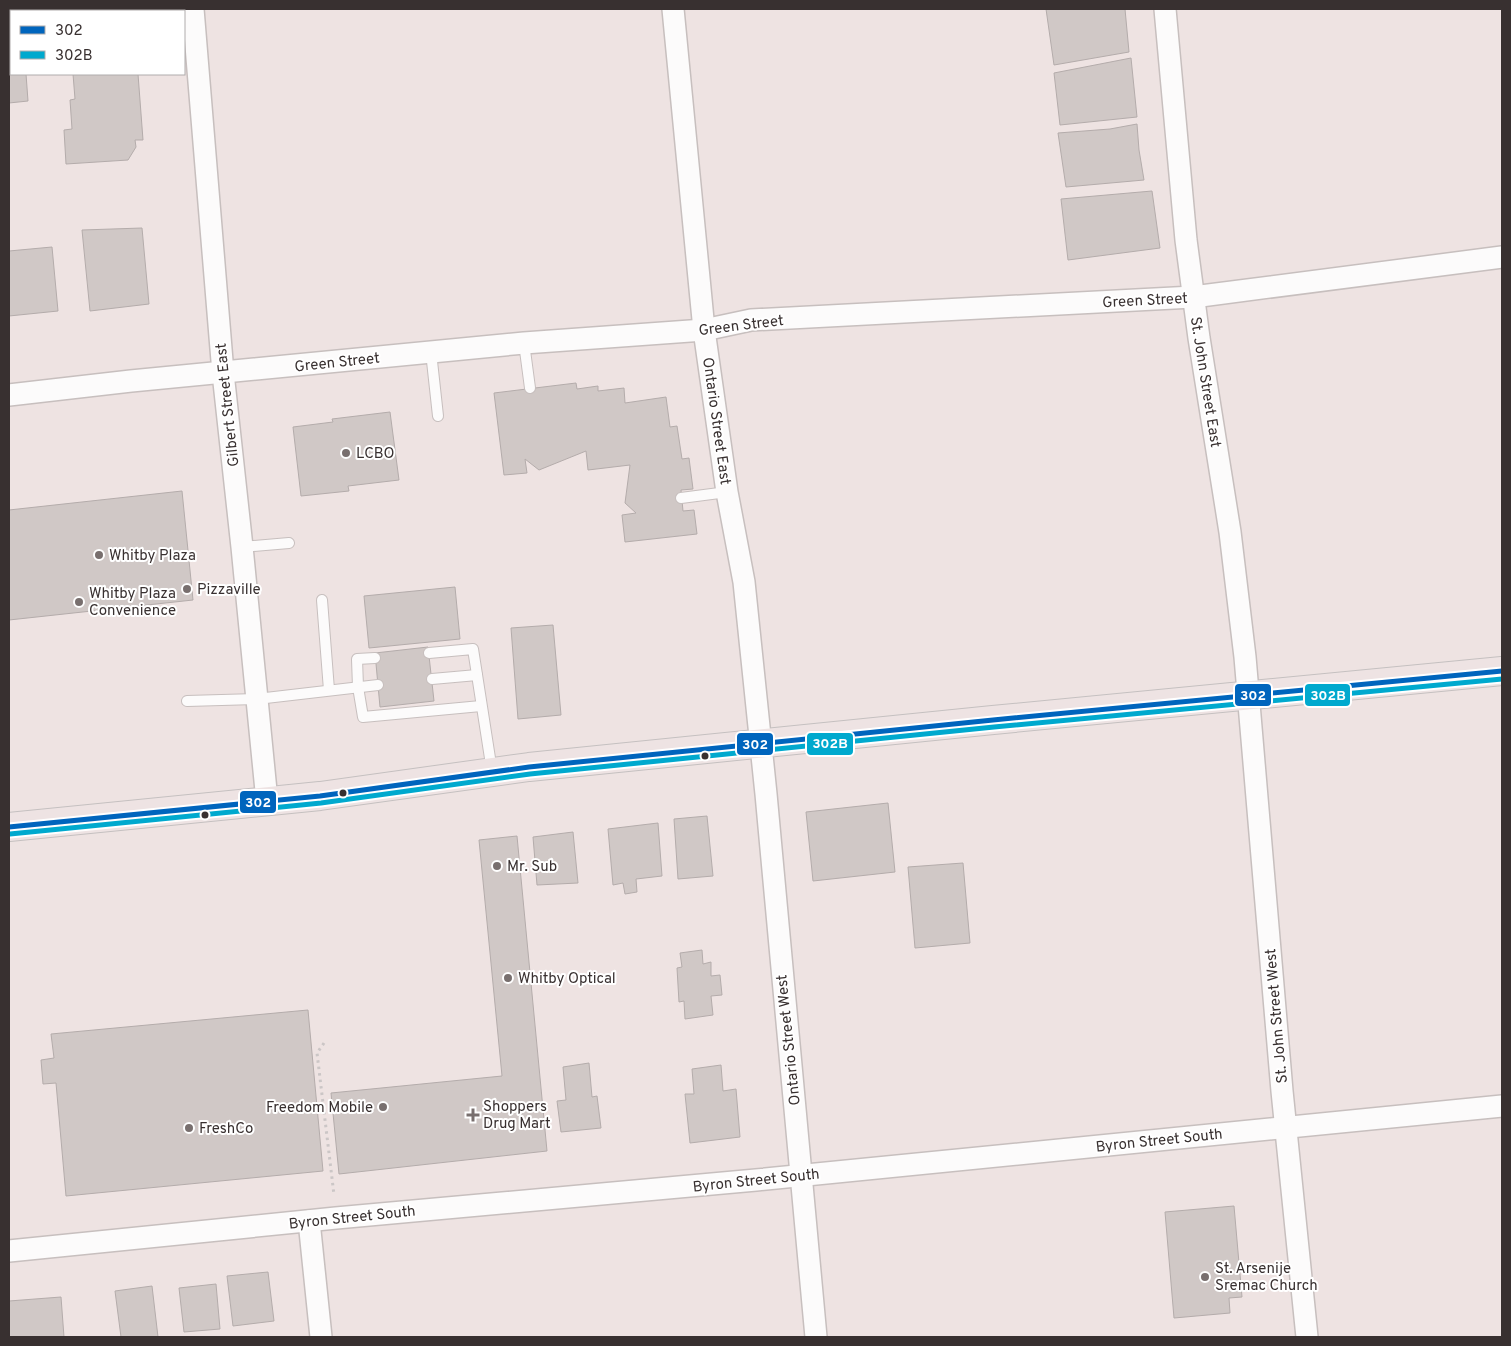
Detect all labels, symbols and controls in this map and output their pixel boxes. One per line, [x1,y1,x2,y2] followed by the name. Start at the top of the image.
[10,10,185,75] legend
[55,22,83,41] text: 302
[55,47,93,66] text: 302B
[1102,290,1188,313] street label: Green Street
[698,312,785,341] street label: Green Street
[1185,315,1224,449] street label: St. John Street East
[213,342,244,468] street label: Gilbert Street East
[294,350,381,377] street label: Green Street
[697,356,734,486] street label: Ontario Street East
[356,445,394,464] place label: LCBO
[340,447,352,459] marker: LCBO
[109,547,196,566] place label: Whitby Plaza
[93,549,105,561] marker: Whitby Plaza
[197,581,261,600] place label: Pizzaville
[181,583,193,595] marker: Pizzaville
[89,585,176,621] place label: Whitby Plaza Convenience
[73,596,85,608] marker: Whitby Plaza Convenience
[1234,683,1272,707] line badge: 302
[1304,683,1351,707] line badge: 302B
[1240,688,1266,705] text: 302
[1310,688,1346,705] text: 302B
[736,732,774,756] line badge: 302
[806,732,854,756] line badge: 302B
[812,736,848,753] text: 302B
[742,737,768,754] text: 302
[700,751,710,761] unlabelled marker
[338,788,348,798] unlabelled marker
[239,790,277,814] line badge: 302
[245,795,271,812] text: 302
[200,810,210,820] unlabelled marker
[507,858,557,877] place label: Mr. Sub
[491,860,503,872] marker: Mr. Sub
[1262,948,1293,1084] street label: St. John Street West
[518,970,616,989] place label: Whitby Optical
[502,972,514,984] marker: Whitby Optical
[773,973,806,1106] street label: Ontario Street West
[483,1098,551,1134] place label: Shoppers Drug Mart
[266,1099,373,1118] place label: Freedom Mobile
[377,1101,389,1113] marker: Freedom Mobile
[467,1109,479,1121] marker: Shoppers Drug Mart
[199,1120,253,1139] place label: FreshCo
[183,1122,195,1134] marker: FreshCo
[1095,1125,1224,1158] street label: Byron Street South
[692,1165,821,1198] street label: Byron Street South
[288,1202,417,1235] street label: Byron Street South
[1215,1260,1318,1296] place label: St. Arsenije Sremac Church
[1199,1271,1211,1283] marker: St. Arsenije Sremac Church

